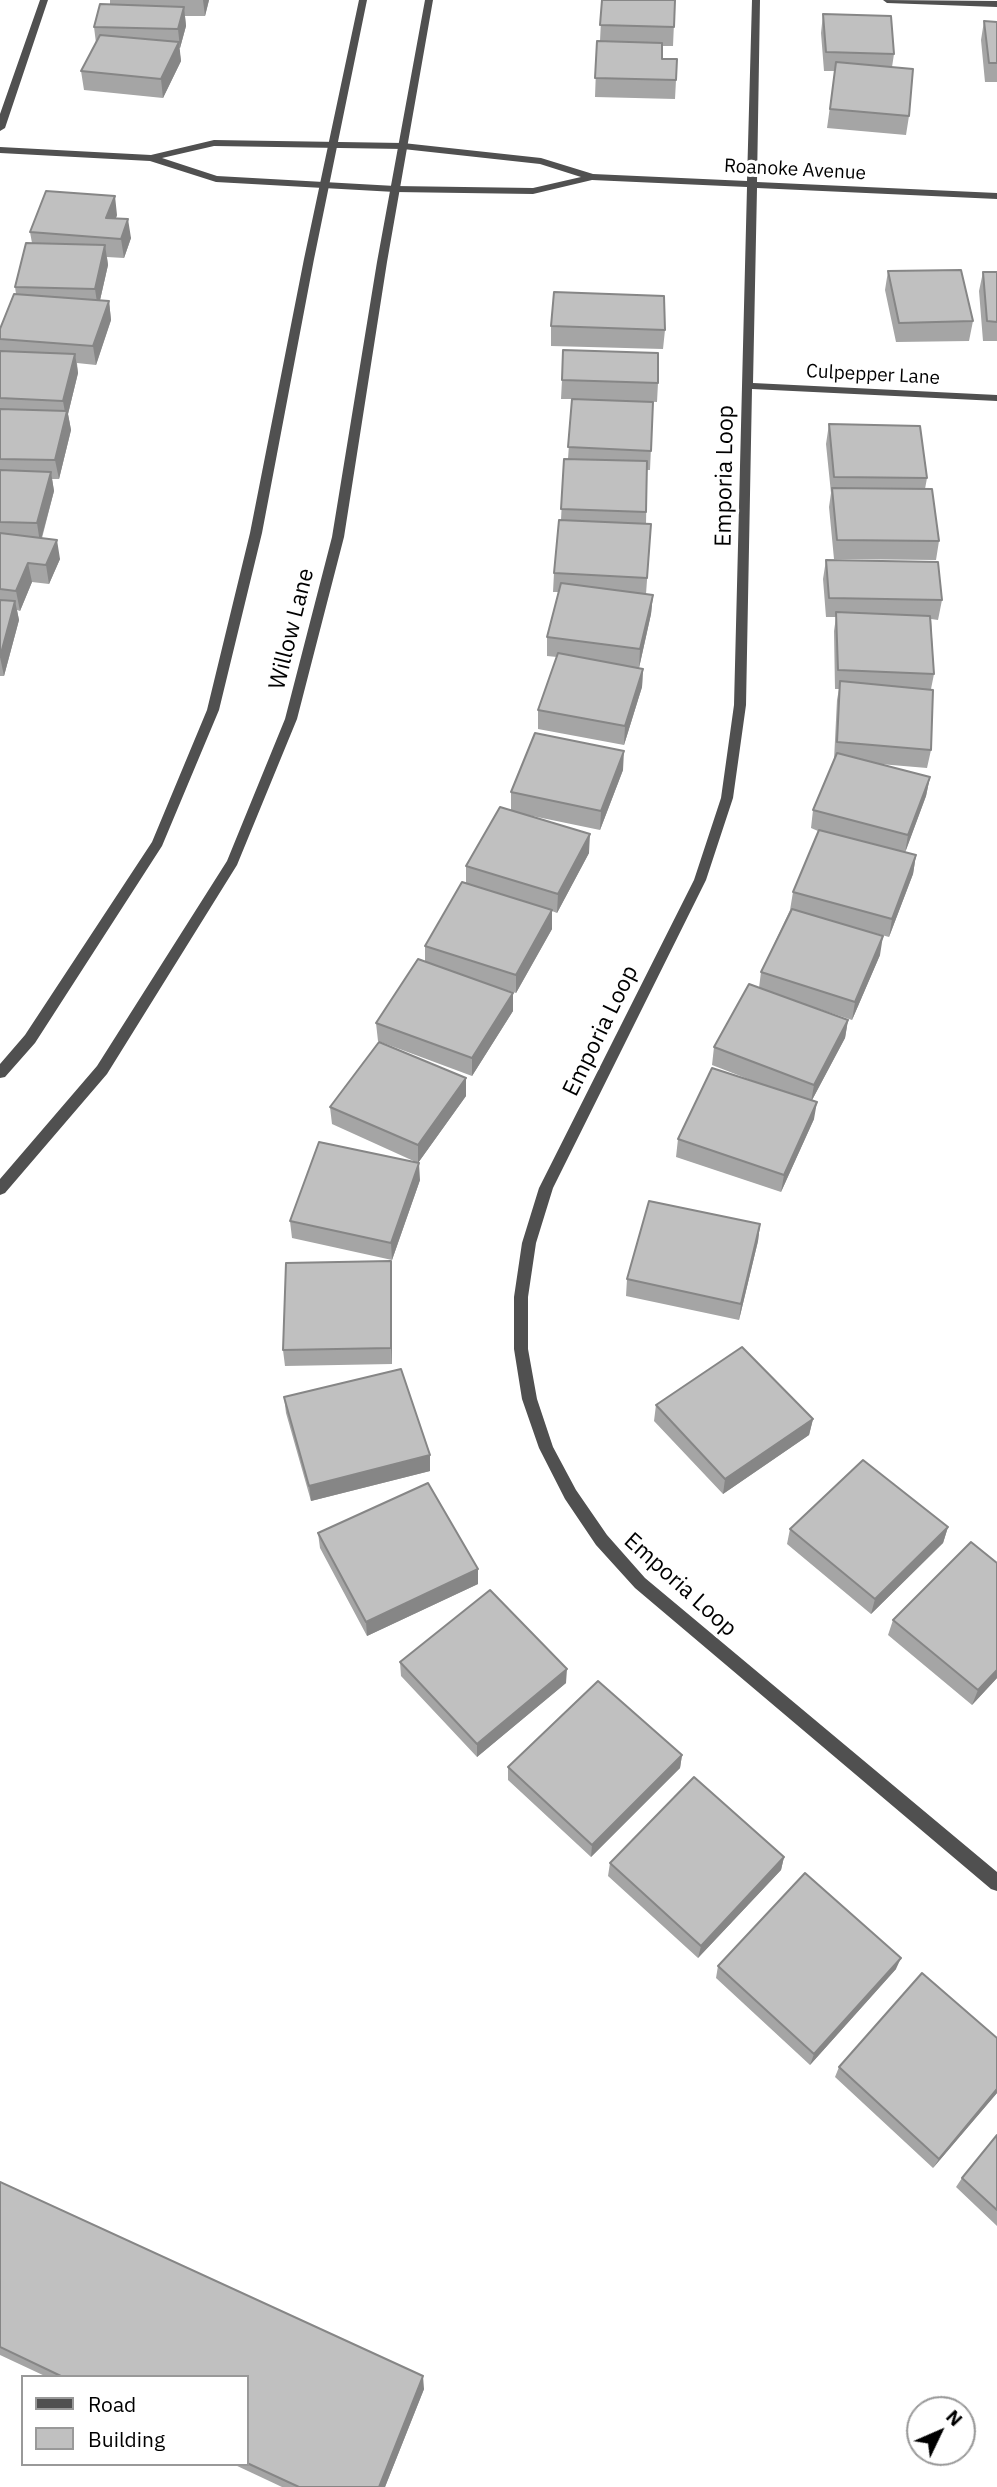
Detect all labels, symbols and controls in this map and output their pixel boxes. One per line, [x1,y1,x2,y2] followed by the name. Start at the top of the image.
[723,155,867,185] street label: Roanoke Avenue
[805,360,941,390] street label: Culpepper Lane
[710,405,740,547] street label: Emporia Loop
[264,566,320,692] street label: Willow Lane
[557,961,645,1101] street label: Emporia Loop
[618,1527,742,1643] street label: Emporia Loop
[21,2375,248,2466] legend
[88,2390,136,2418] text: Road
[906,2396,976,2466] north arrow
[941,2405,968,2431] text: N
[88,2425,165,2453] text: Building

